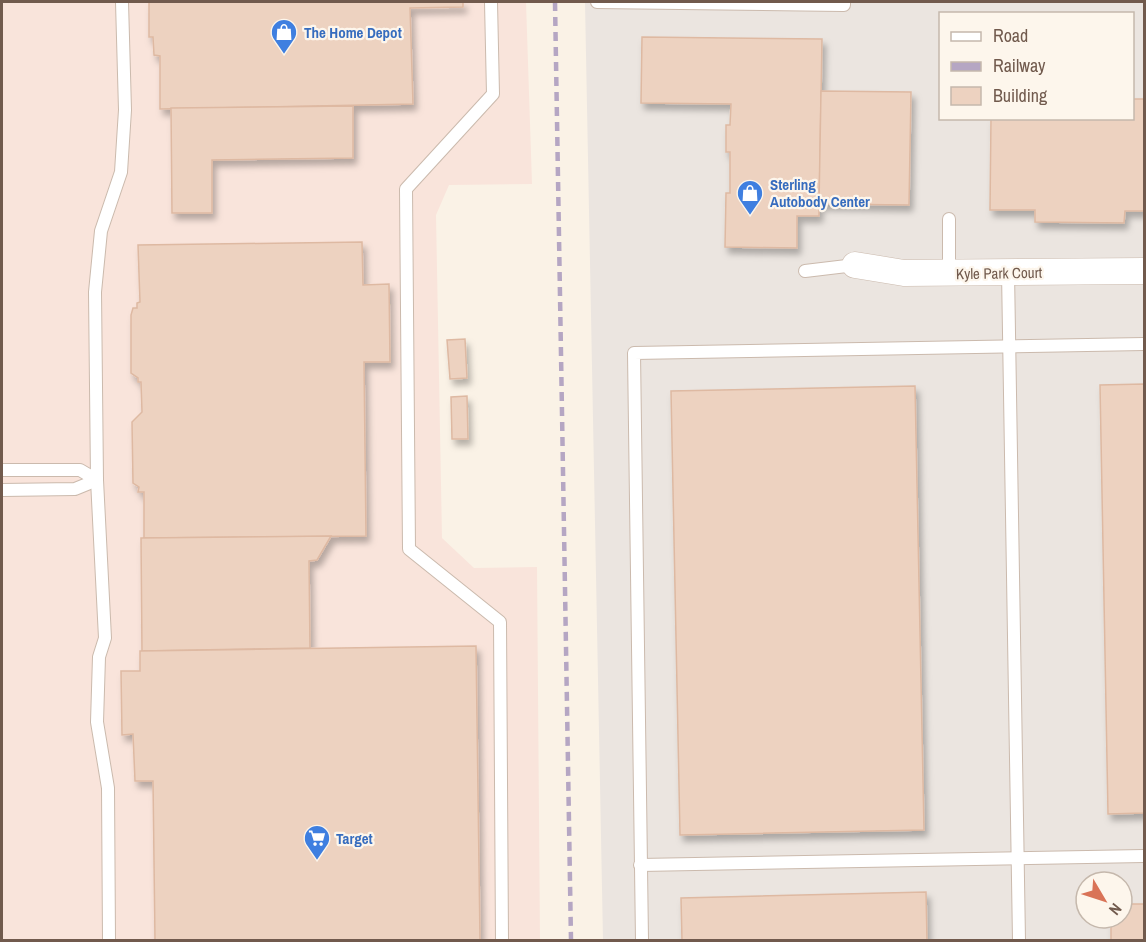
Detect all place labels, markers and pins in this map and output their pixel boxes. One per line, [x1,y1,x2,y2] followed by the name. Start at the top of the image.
[269,17,299,55] shop icon: The Home Depot
[304,22,402,43] place label: The Home Depot
[770,174,870,212] place label: Sterling Autobody Center
[735,178,765,216] shop icon: Sterling Autobody Center
[302,823,332,861] supermarket icon: Target
[336,828,373,849] place label: Target

